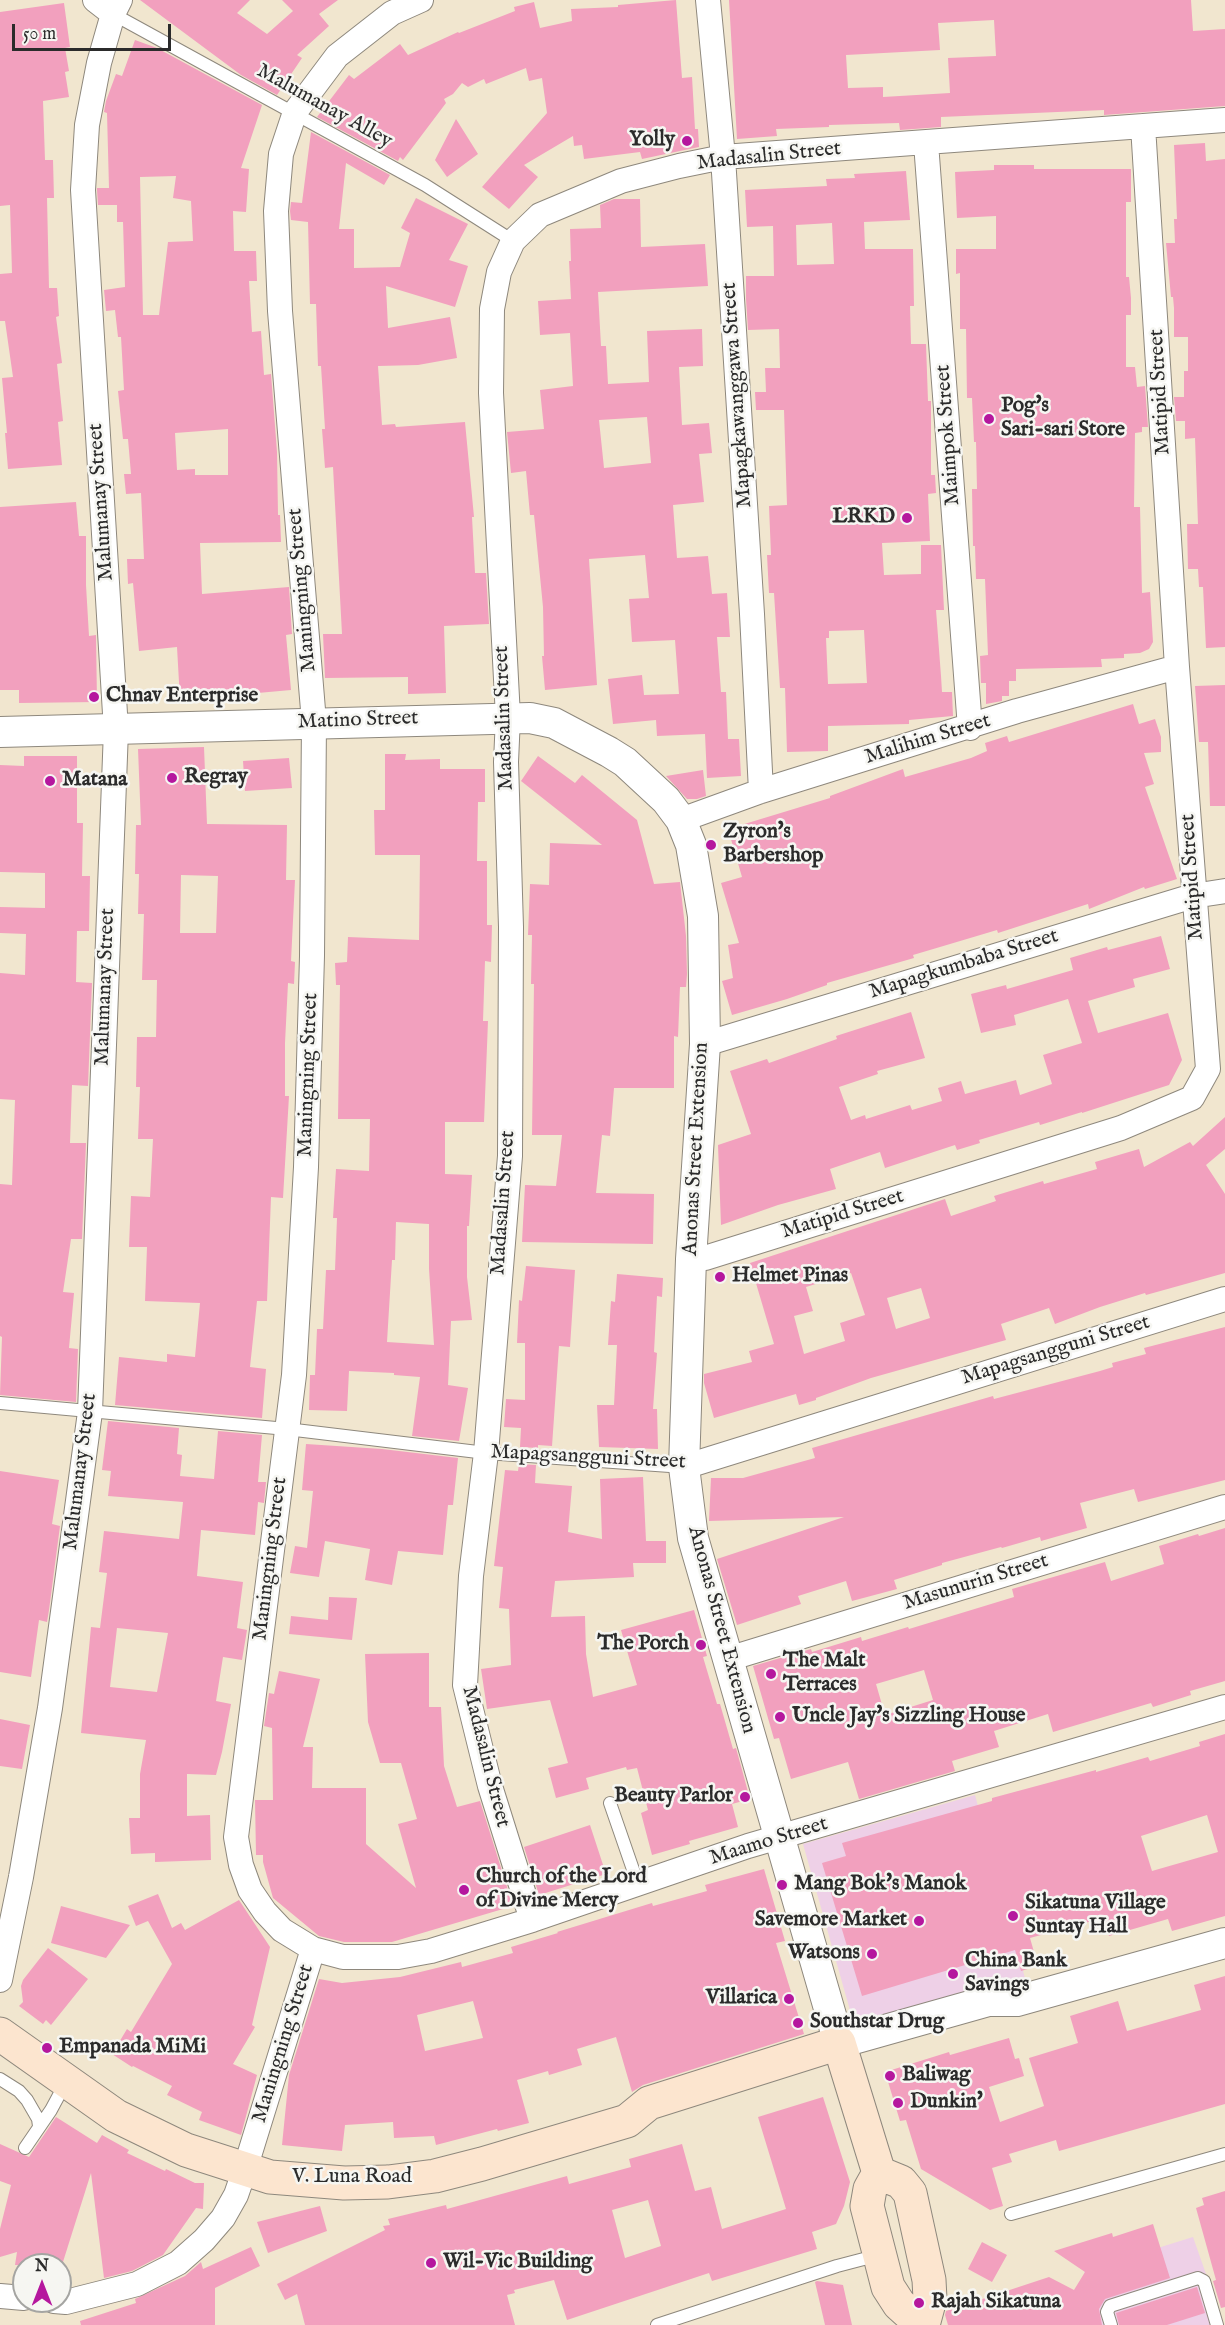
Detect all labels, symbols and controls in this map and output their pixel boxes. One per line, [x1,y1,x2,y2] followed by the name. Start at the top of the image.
[15,12,174,50] scale bar
[23,23,56,46] text: 50 m
[252,59,396,155] street label: Malumanay Alley
[629,128,675,154] place label: Yolly
[680,134,694,148] marker: Yolly
[696,137,842,177] street label: Madasalin Street
[718,281,758,509] street label: Mapagkawanggawa Street
[1145,328,1177,456] street label: Matipid Street
[932,364,966,506] street label: Maimpok Street
[1001,394,1125,444] place label: Pog's Sari-sari Store
[982,412,996,426] marker: Pog's Sari-sari Store
[84,422,120,582] street label: Malumanay Street
[832,505,895,531] place label: LRKD
[283,507,323,673] street label: Maningning Street
[900,511,914,525] marker: LRKD
[490,645,520,791] street label: Madasalin Street
[106,684,258,710] place label: Chnav Enterprise
[87,690,101,704] marker: Chnav Enterprise
[297,706,419,736] street label: Matino Street
[862,709,994,771] street label: Malihim Street
[184,765,248,791] place label: Regray
[62,768,127,794] place label: Matana
[165,771,179,785] marker: Regray
[43,774,57,788] marker: Matana
[1176,813,1210,941] street label: Matipid Street
[723,820,823,870] place label: Zyron's Barbershop
[704,838,718,852] marker: Zyron's Barbershop
[91,908,121,1066] street label: Malumanay Street
[866,924,1062,1006] street label: Mapagkumbaba Street
[294,992,324,1158] street label: Maningning Street
[679,1042,715,1256] street label: Anonas Street Extension
[486,1130,522,1276] street label: Madasalin Street
[779,1184,907,1246] street label: Matipid Street
[732,1264,848,1290] place label: Helmet Pinas
[713,1270,727,1284] marker: Helmet Pinas
[959,1310,1153,1392] street label: Mapagsangguni Street
[59,1392,103,1552] street label: Malumanay Street
[490,1440,686,1476] street label: Mapagsangguni Street
[248,1476,294,1642] street label: Maningning Street
[681,1524,761,1736] street label: Anonas Street Extension
[900,1549,1052,1617] street label: Masunurin Street
[597,1632,689,1658] place label: The Porch
[694,1638,708,1652] marker: The Porch
[783,1649,866,1699] place label: The Malt Terraces
[764,1667,778,1681] marker: The Malt Terraces
[455,1684,515,1830] street label: Madasalin Street
[792,1704,1025,1730] place label: Uncle Jay's Sizzling House
[773,1710,787,1724] marker: Uncle Jay's Sizzling House
[614,1784,733,1810] place label: Beauty Parlor
[738,1790,752,1804] marker: Beauty Parlor
[707,1812,831,1872] street label: Maamo Street
[476,1865,647,1915] place label: Church of the Lord of Divine Mercy
[794,1872,966,1898] place label: Mang Bok's Manok
[775,1878,789,1892] marker: Mang Bok's Manok
[457,1883,471,1897] marker: Church of the Lord of Divine Mercy
[1025,1891,1166,1941] place label: Sikatuna Village Suntay Hall
[755,1908,907,1934] place label: Savemore Market
[1006,1909,1020,1923] marker: Sikatuna Village Suntay Hall
[912,1914,926,1928] marker: Savemore Market
[788,1941,860,1967] place label: Watsons
[865,1947,879,1961] marker: Watsons
[965,1949,1067,1999] place label: China Bank Savings
[248,1962,320,2126] street label: Maningning Street
[946,1967,960,1981] marker: China Bank Savings
[706,1986,777,2012] place label: Villarica
[782,1992,796,2006] marker: Villarica
[810,2010,944,2036] place label: Southstar Drug
[791,2016,805,2030] marker: Southstar Drug
[59,2035,206,2061] place label: Empanada MiMi
[40,2041,54,2055] marker: Empanada MiMi
[902,2063,970,2089] place label: Baliwag
[883,2069,897,2083] marker: Baliwag
[910,2090,983,2116] place label: Dunkin'
[891,2096,905,2110] marker: Dunkin'
[292,2165,412,2191] street label: V. Luna Road
[443,2250,592,2276] place label: Wil-Vic Building
[12,2253,72,2313] north arrow
[424,2256,438,2270] marker: Wil-Vic Building
[35,2257,49,2277] text: N
[931,2290,1061,2316] place label: Rajah Sikatuna
[912,2296,926,2310] marker: Rajah Sikatuna

